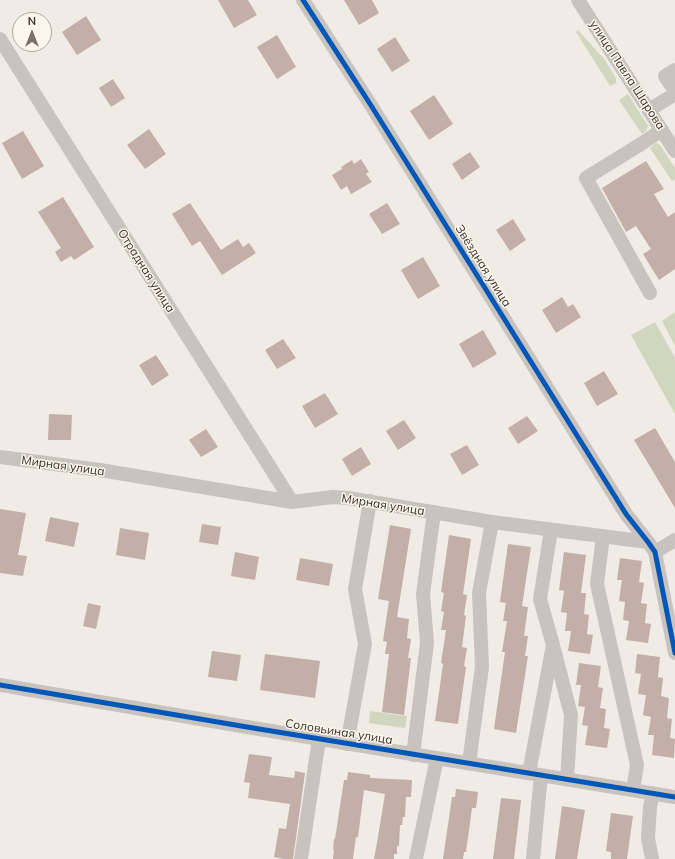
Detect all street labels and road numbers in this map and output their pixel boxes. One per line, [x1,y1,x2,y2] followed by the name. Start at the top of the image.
[586,18,668,132] street label: улица Павла Шарова
[452,222,514,310] street label: Звёздная улица
[114,227,178,315] street label: Отрадная улица
[20,453,106,479] street label: Мирная улица
[340,491,426,519] street label: Мирная улица
[284,716,394,748] street label: Соловьиная улица

